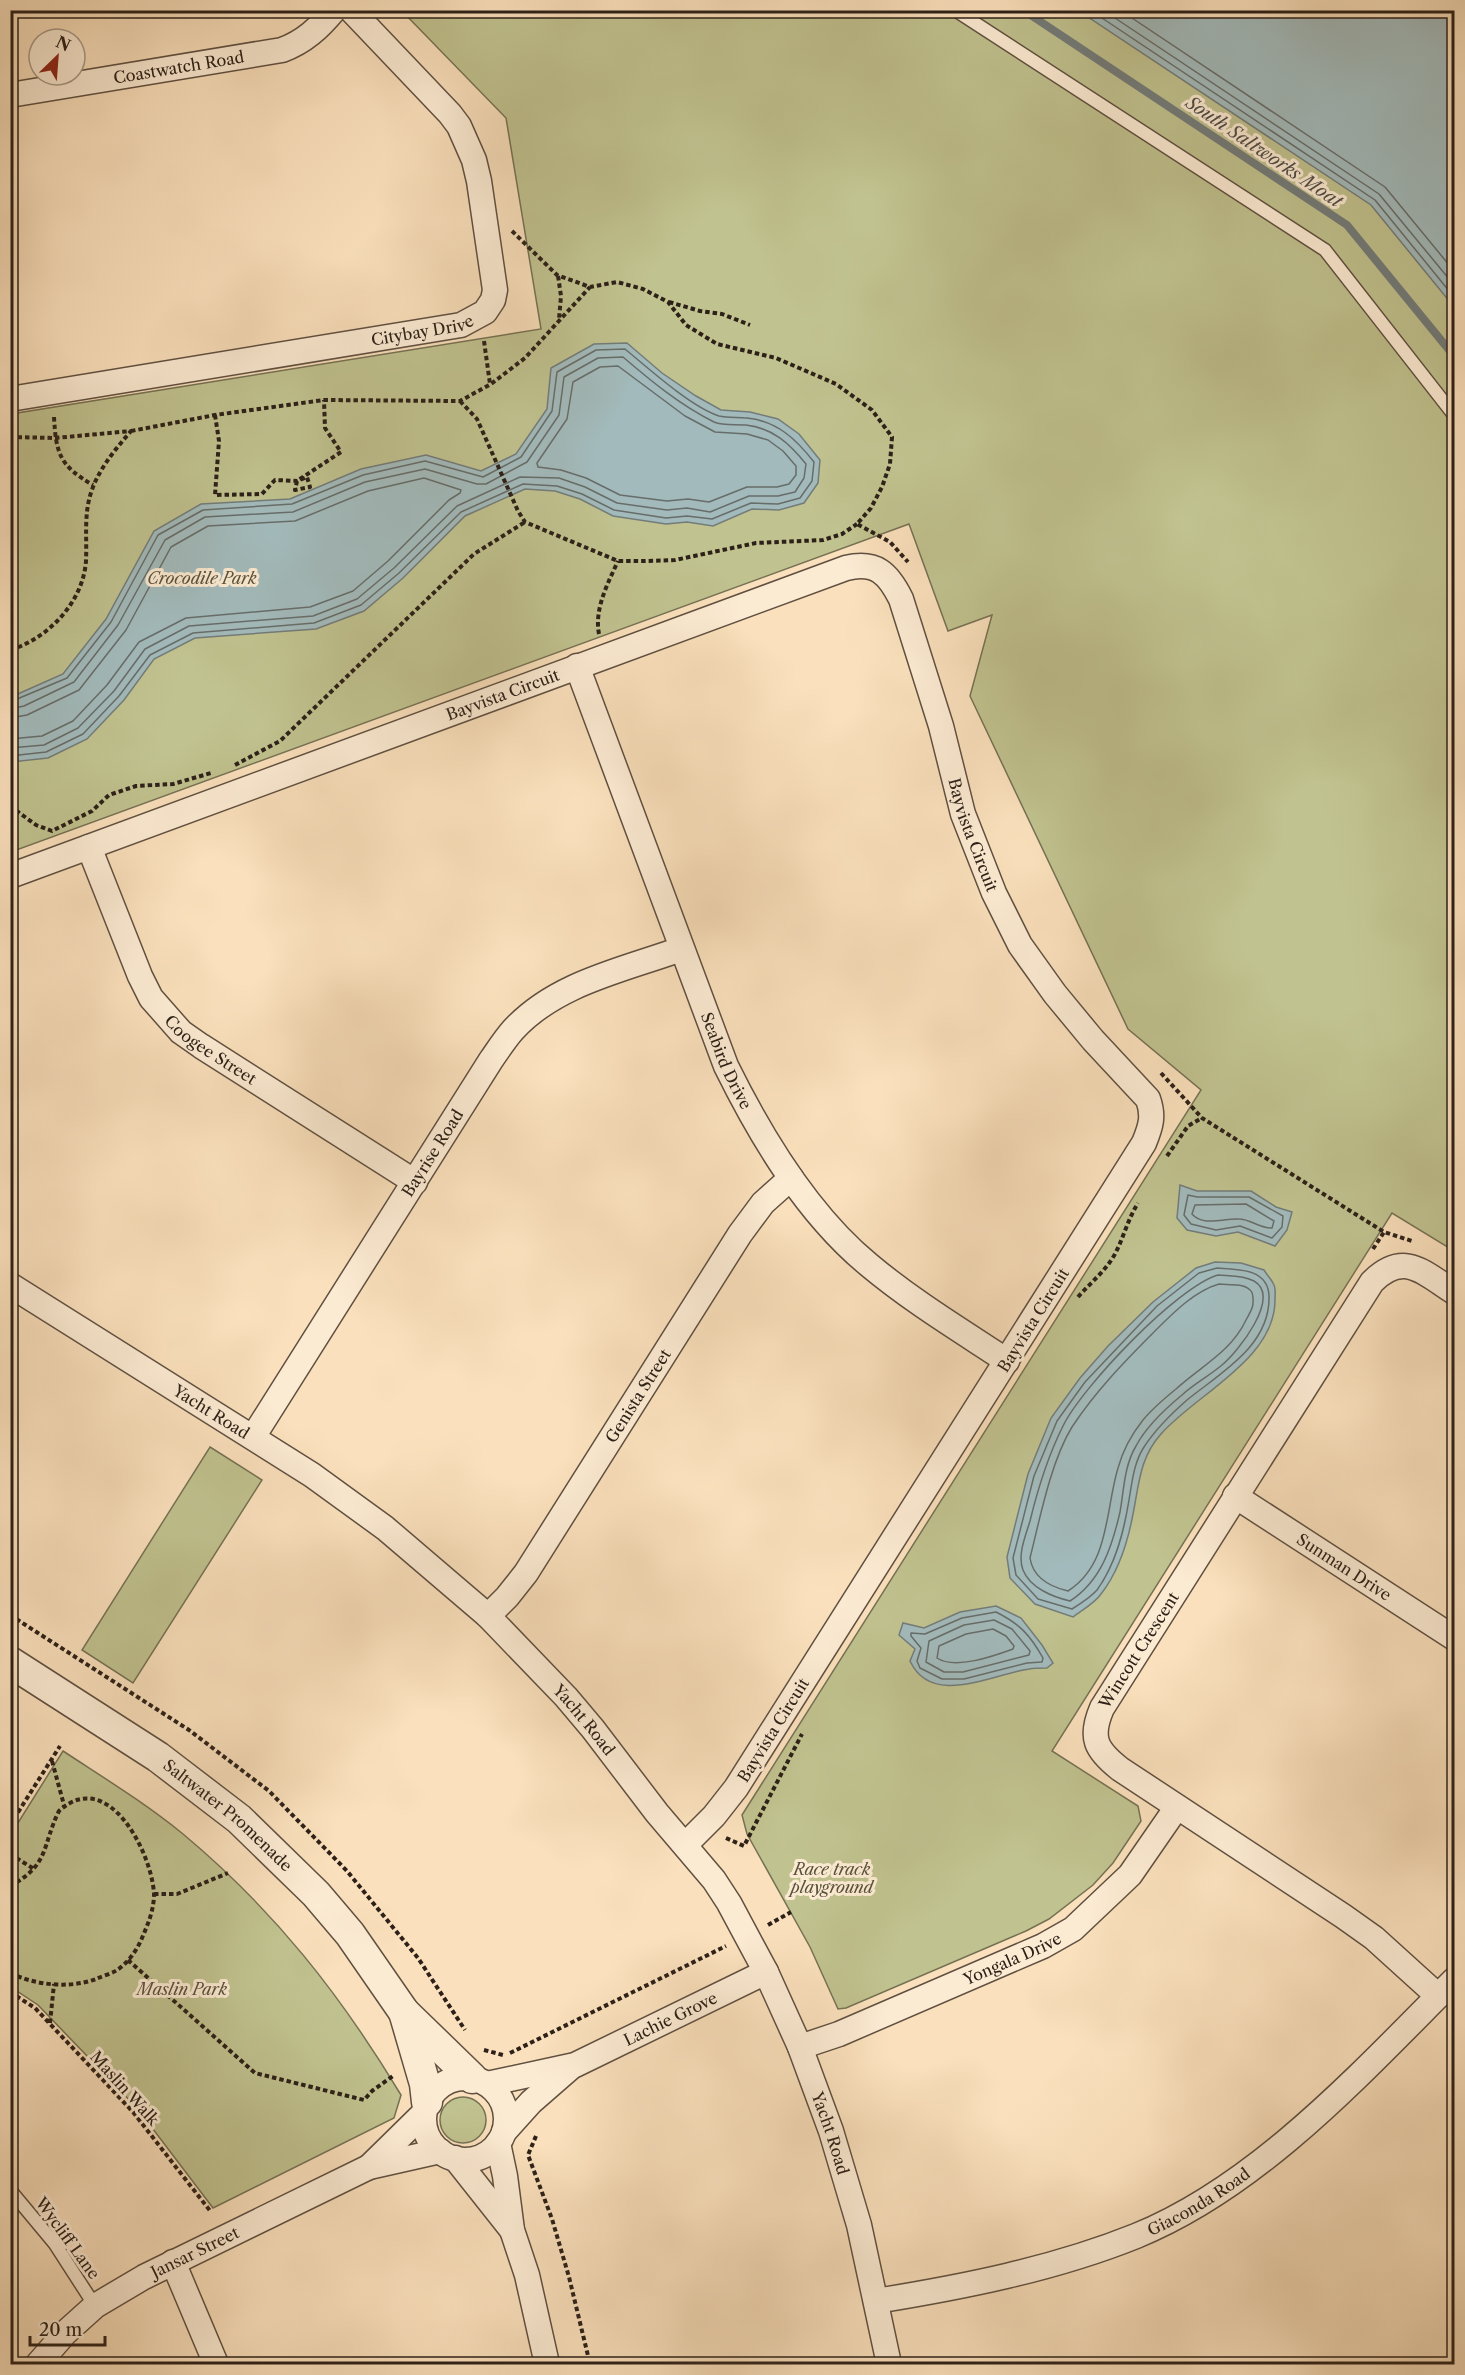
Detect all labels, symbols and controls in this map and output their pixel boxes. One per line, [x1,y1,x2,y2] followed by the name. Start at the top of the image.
[27,27,87,87] north arrow
[53,31,74,55] text: N
[112,46,246,88] street label: Coastwatch Road
[1181,91,1348,213] water label: South Saltworks Moat
[370,310,477,350] street label: Citybay Drive
[147,568,257,588] park label: Crocodile Park
[443,664,562,725] street label: Bayvista Circuit
[944,776,1003,895] street label: Bayvista Circuit
[697,1009,756,1112] street label: Seabird Drive
[161,1011,261,1089] street label: Coogee Street
[397,1105,468,1200] street label: Bayrise Road
[993,1264,1073,1376] street label: Bayvista Circuit
[601,1345,675,1446] street label: Genista Street
[169,1380,253,1443] street label: Yacht Road
[1293,1529,1395,1605] street label: Sunman Drive
[1094,1588,1183,1713] street label: Wincott Crescent
[733,1674,813,1786] street label: Bayvista Circuit
[548,1679,619,1759] street label: Yacht Road
[160,1755,297,1875] street label: Saltwater Promenade
[787,1859,874,1897] park label: Race track playground
[959,1928,1065,1990] street label: Yongala Drive
[135,1979,228,1999] park label: Maslin Park
[620,1987,720,2050] street label: Lachie Grove
[86,2047,164,2130] street label: Maslin Walk
[807,2088,854,2177] street label: Yacht Road
[1144,2163,1254,2240] street label: Giaconda Road
[31,2192,104,2283] street label: Wycliff Lane
[145,2222,242,2283] street label: Jansar Street
[30,2309,105,2347] scale bar
[39,2319,83,2341] text: 20 m

